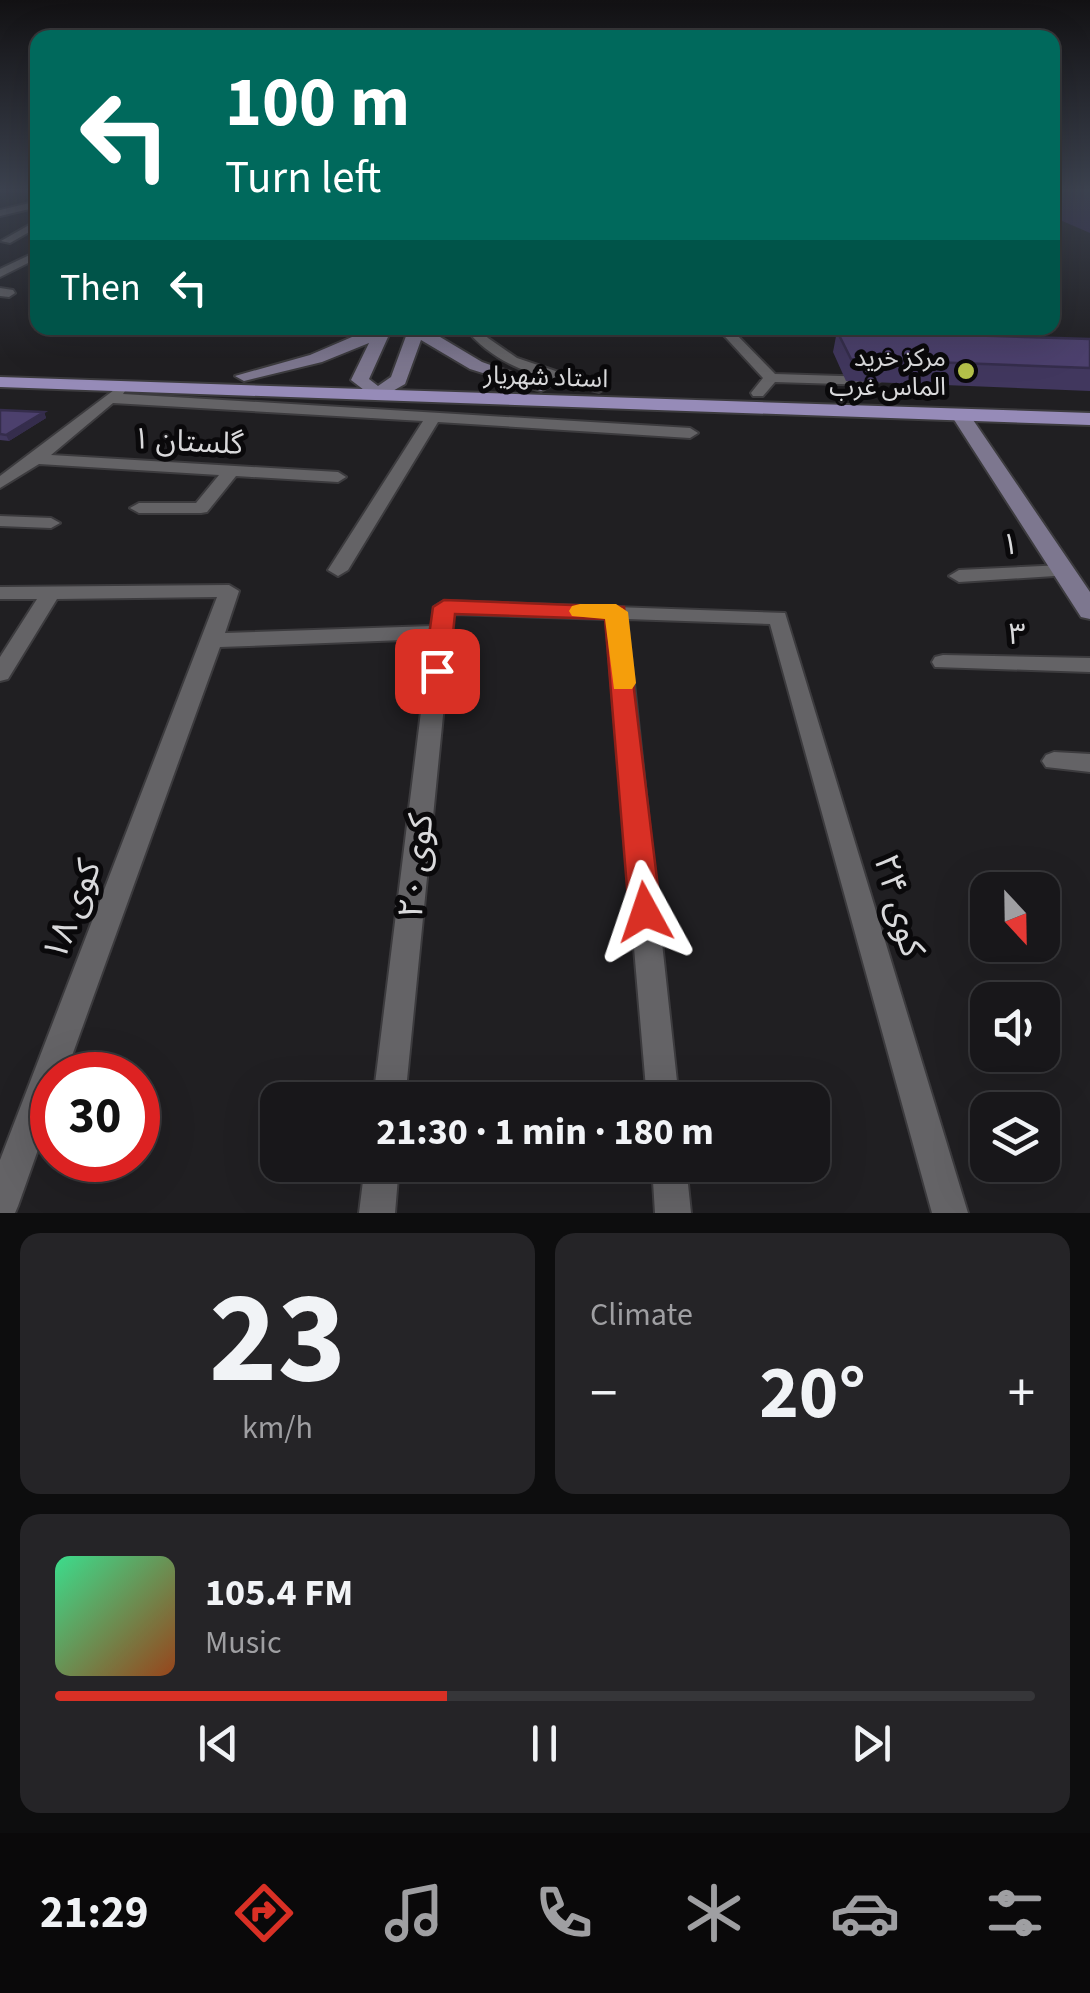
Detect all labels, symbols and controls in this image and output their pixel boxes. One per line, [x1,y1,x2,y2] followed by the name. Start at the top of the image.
[225,53,410,153] text: 100 m
[60,70,190,200] icon: left
[225,146,381,210] text: Turn left
[161,260,216,315] icon: left
[60,261,141,315] text: Then
[829,340,946,405] place label: مرکز خرید الماس غرب
[482,357,609,397] street label: استاد شهریار
[955,360,977,382] marker: مرکز خرید الماس غرب
[132,417,245,466] street label: ۱ گلستان
[1000,523,1020,566] street label: ۱
[1008,613,1026,656] street label: ۳
[395,629,480,714] pin
[410,644,465,699] icon: arrive
[386,811,446,921] street label: کوی ۲۰
[861,848,938,963] street label: کوی ۲۴
[30,852,114,968] street label: کوی ۱۸
[593,860,697,964] position arrow
[970,872,1060,962] north arrow
[970,872,1060,1182] map controls
[970,982,1060,1072] button: sound
[30,1052,160,1182] speed limit sign: 30
[970,1092,1060,1182] button: layers
[376,1105,714,1159] text: 21:30 · 1 min · 180 m
[209,1247,346,1432] text: 23
[590,1292,693,1338] text: Climate
[759,1340,866,1447] text: 20°
[590,1355,617,1433] text: −
[1008,1355,1035,1433] text: +
[242,1405,313,1451] text: km/h
[205,1566,353,1620] text: 105.4 FM
[205,1620,282,1666] text: Music
[191,1716,246,1771] icon: previous
[517,1716,572,1771] icon: pause
[844,1716,899,1771] icon: next
[229,1878,299,1948] icon: directions
[379,1878,449,1948] icon: music
[529,1878,599,1948] icon: phone
[679,1878,749,1948] icon: climate
[830,1878,900,1948] icon: car
[980,1878,1050,1948] icon: filters
[40,1881,149,1945] text: 21:29

